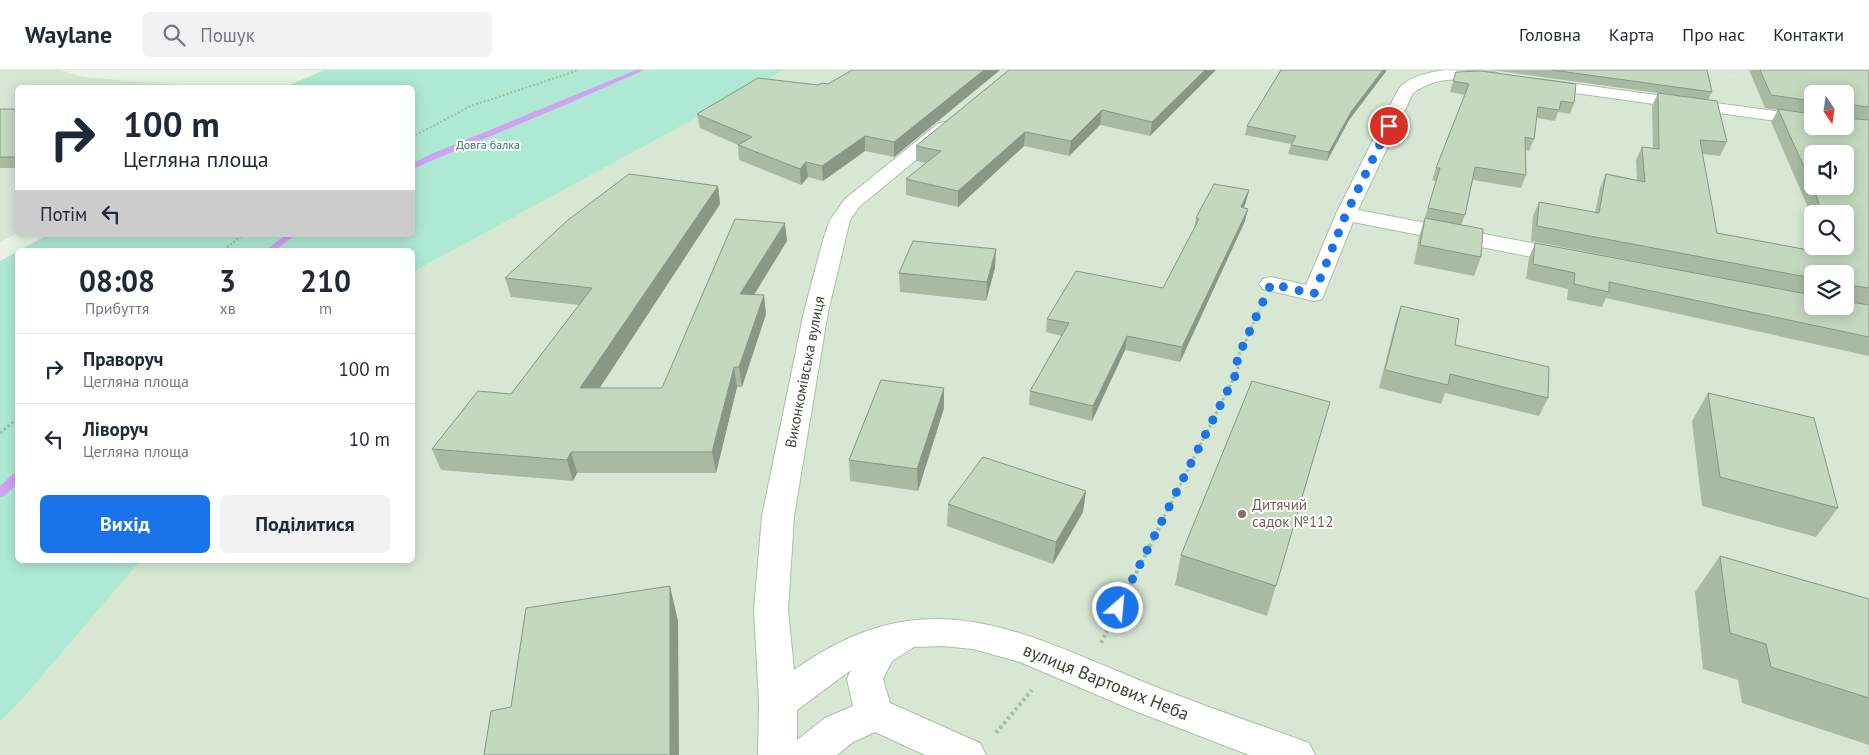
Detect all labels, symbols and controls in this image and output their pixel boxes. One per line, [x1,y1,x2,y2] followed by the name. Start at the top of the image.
[142,12,492,57] search box
[25,19,112,50] text: Waylane
[160,21,188,49] icon: search
[200,23,255,47] text: Пошук
[1519,23,1581,46] text: Головна
[1609,23,1654,46] text: Карта
[1682,23,1745,46] text: Про нас
[1773,23,1844,46] text: Контакти
[1804,85,1854,135] north arrow
[1804,85,1854,315] map controls
[123,101,220,147] text: 100 m
[40,105,105,170] icon: right
[1368,105,1410,147] pin
[1375,112,1403,140] icon: arrive
[456,137,520,152] park label: Довга балка
[123,145,269,173] text: Цегляна площа
[1804,145,1854,195] button: sound
[97,200,125,228] icon: left
[40,202,87,226] text: Потім
[1804,205,1854,255] button: search
[79,261,155,300] text: 08:08
[219,261,236,300] text: 3
[300,261,351,300] text: 210
[1804,265,1854,315] button: layers
[780,294,829,449] street label: Виконкомівська вулиця
[85,298,149,318] text: Прибуття
[219,298,236,318] text: хв
[319,298,332,318] text: m
[83,347,163,371] text: Праворуч
[40,355,68,383] icon: right
[338,357,390,381] text: 100 m
[83,371,189,391] text: Цегляна площа
[83,417,148,441] text: Ліворуч
[40,425,68,453] icon: left
[349,427,390,451] text: 10 m
[83,441,189,461] text: Цегляна площа
[40,495,210,553] button: Вихід
[220,495,390,553] button: Поділитися
[1252,495,1333,531] place label: Дитячий садок №112
[1236,508,1248,520] marker: Дитячий садок №112
[1091,581,1143,633] position arrow
[1020,638,1192,725] street label: вулиця Вартових Неба

